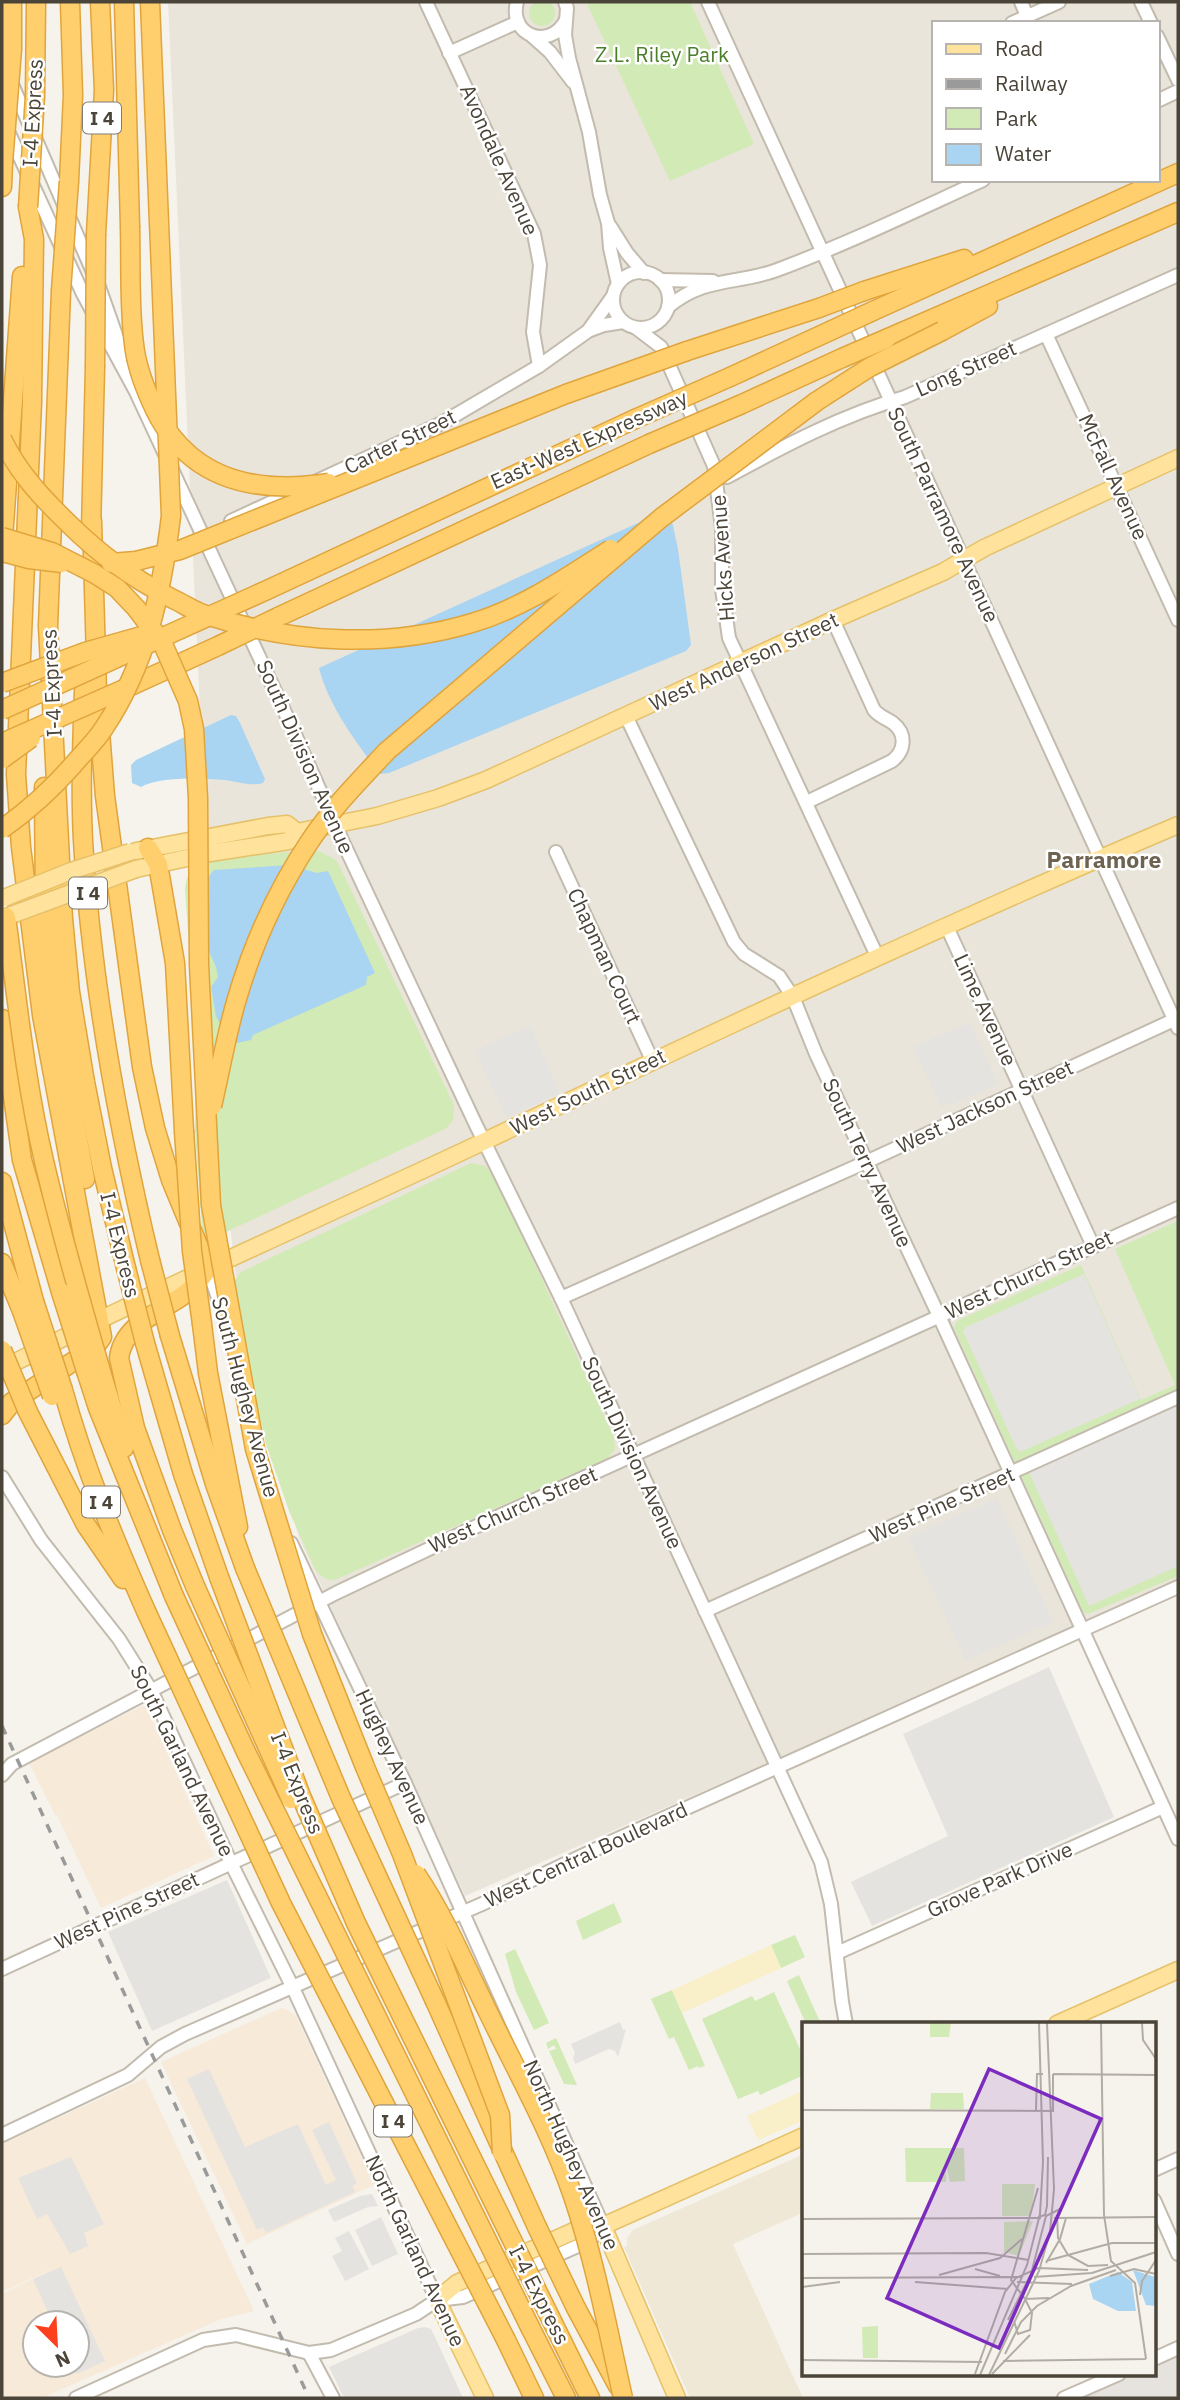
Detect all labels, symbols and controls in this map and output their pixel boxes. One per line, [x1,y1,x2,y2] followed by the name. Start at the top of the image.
[932,21,1159,182] legend
[995,34,1043,62] text: Road
[595,40,729,68] park label: Z.L. Riley Park
[15,58,49,168] street label: I-4 Express
[995,69,1068,97] text: Railway
[454,80,546,240] street label: Avondale Avenue
[83,102,121,134] road number: I 4
[995,104,1038,132] text: Park
[995,139,1052,167] text: Water
[911,333,1020,403] street label: Long Street
[486,383,692,495] street label: East-West Expressway
[339,402,460,480] street label: Carter Street
[882,402,1006,627] street label: South Parramore Avenue
[1072,409,1155,544] street label: McFall Avenue
[704,494,740,622] street label: Hicks Avenue
[644,605,843,717] street label: West Anderson Street
[34,628,68,738] street label: I-4 Express
[251,655,361,858] street label: South Division Avenue
[1047,844,1161,874] district label: Parramore
[69,878,107,908] road number: I 4
[561,883,649,1028] street label: Chapman Court
[948,949,1024,1070] street label: Lime Avenue
[505,1041,670,1141] street label: West South Street
[892,1053,1078,1159] street label: West Jackson Street
[816,1074,919,1252] street label: South Terry Avenue
[94,1189,148,1301] street label: I-4 Express
[940,1223,1117,1325] street label: West Church Street
[206,1293,286,1500] street label: South Hughey Avenue
[576,1352,690,1553] street label: South Division Avenue
[424,1459,601,1559] street label: West Church Street
[864,1460,1019,1549] street label: West Pine Street
[82,1486,120,1518] road number: I 4
[124,1660,241,1861] street label: South Garland Avenue
[349,1684,437,1829] street label: Hughey Avenue
[265,1727,331,1838] street label: I-4 Express
[479,1795,692,1914] street label: West Central Boulevard
[922,1834,1077,1924] street label: Grove Park Drive
[50,1864,203,1956] street label: West Pine Street
[802,2022,1156,2376] inset map
[517,2055,626,2254] street label: North Hughey Avenue
[374,2106,412,2136] road number: I 4
[359,2150,473,2351] street label: North Garland Avenue
[503,2240,577,2349] street label: I-4 Express
[21,2309,91,2379] north arrow
[52,2346,74,2373] text: N

